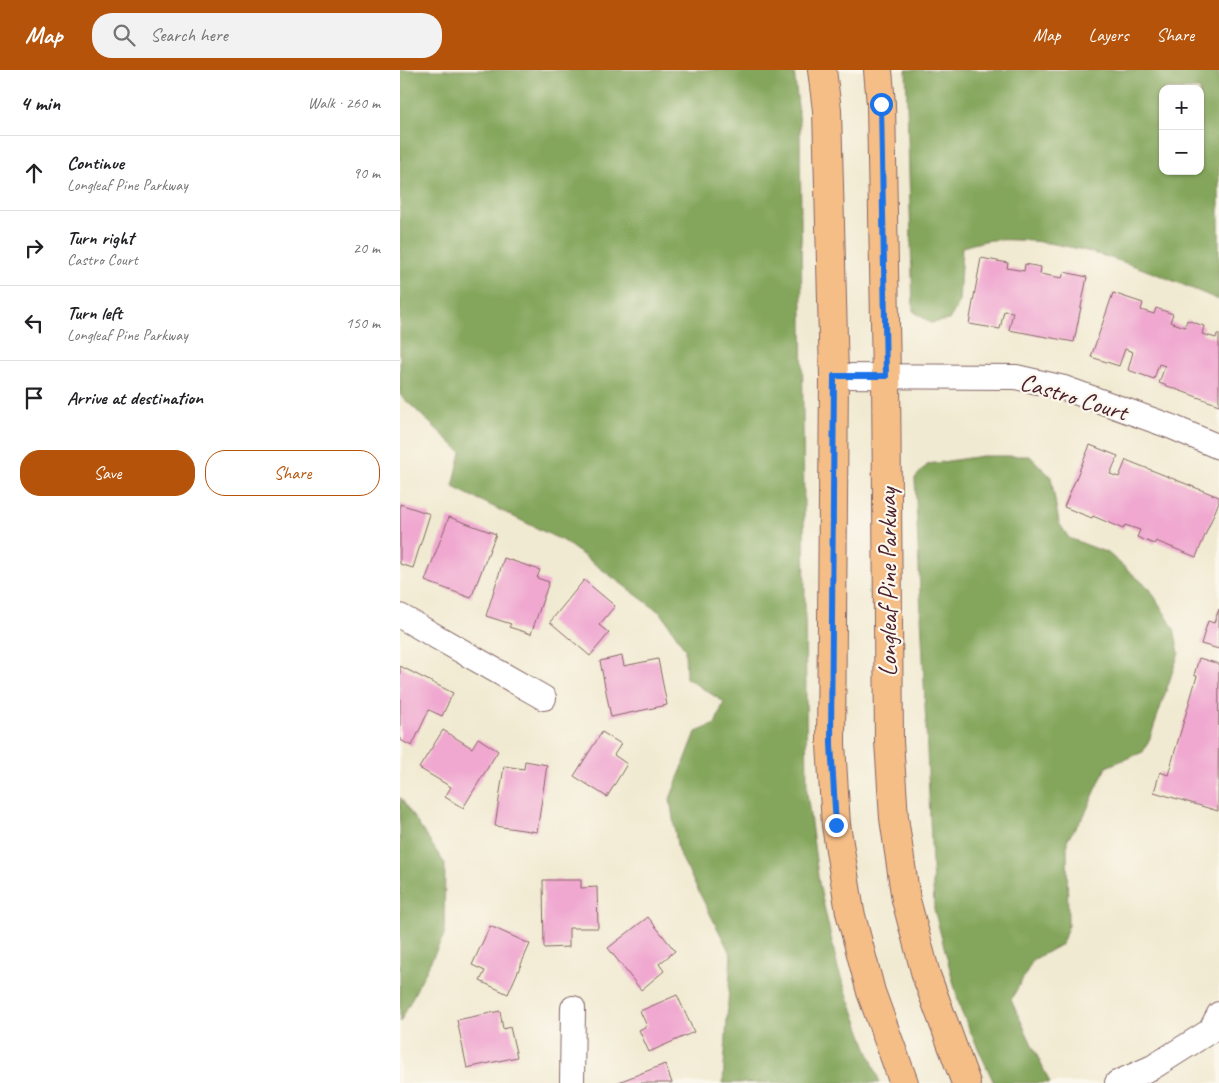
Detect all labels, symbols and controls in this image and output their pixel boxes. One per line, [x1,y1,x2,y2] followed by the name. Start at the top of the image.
[92,13,442,58] search box
[25,20,62,50] text: Map
[110,21,138,49] icon: search
[150,23,228,47] text: Search here
[1033,24,1061,46] text: Map
[1089,24,1128,46] text: Layers
[1156,24,1194,46] text: Share
[1159,85,1204,175] map controls
[1159,85,1204,130] button: +
[20,90,60,116] text: 4 min
[308,93,380,113] text: Walk · 260 m
[870,93,893,116] route start
[1159,130,1204,175] button: −
[67,151,124,175] text: Continue
[20,159,48,187] icon: ahead
[353,163,380,183] text: 90 m
[67,175,188,195] text: Longleaf Pine Parkway
[67,226,134,250] text: Turn right
[20,234,48,262] icon: right
[353,238,380,258] text: 20 m
[67,250,138,270] text: Castro Court
[67,301,122,325] text: Turn left
[20,309,48,337] icon: left
[346,313,380,333] text: 150 m
[67,325,188,345] text: Longleaf Pine Parkway
[1016,365,1134,429] street label: Castro Court
[20,384,48,412] icon: arrive
[67,386,203,410] text: Arrive at destination
[20,450,195,496] button: Save
[205,450,380,496] button: Share
[872,485,904,676] street label: Longleaf Pine Parkway
[825,814,848,837] route end

